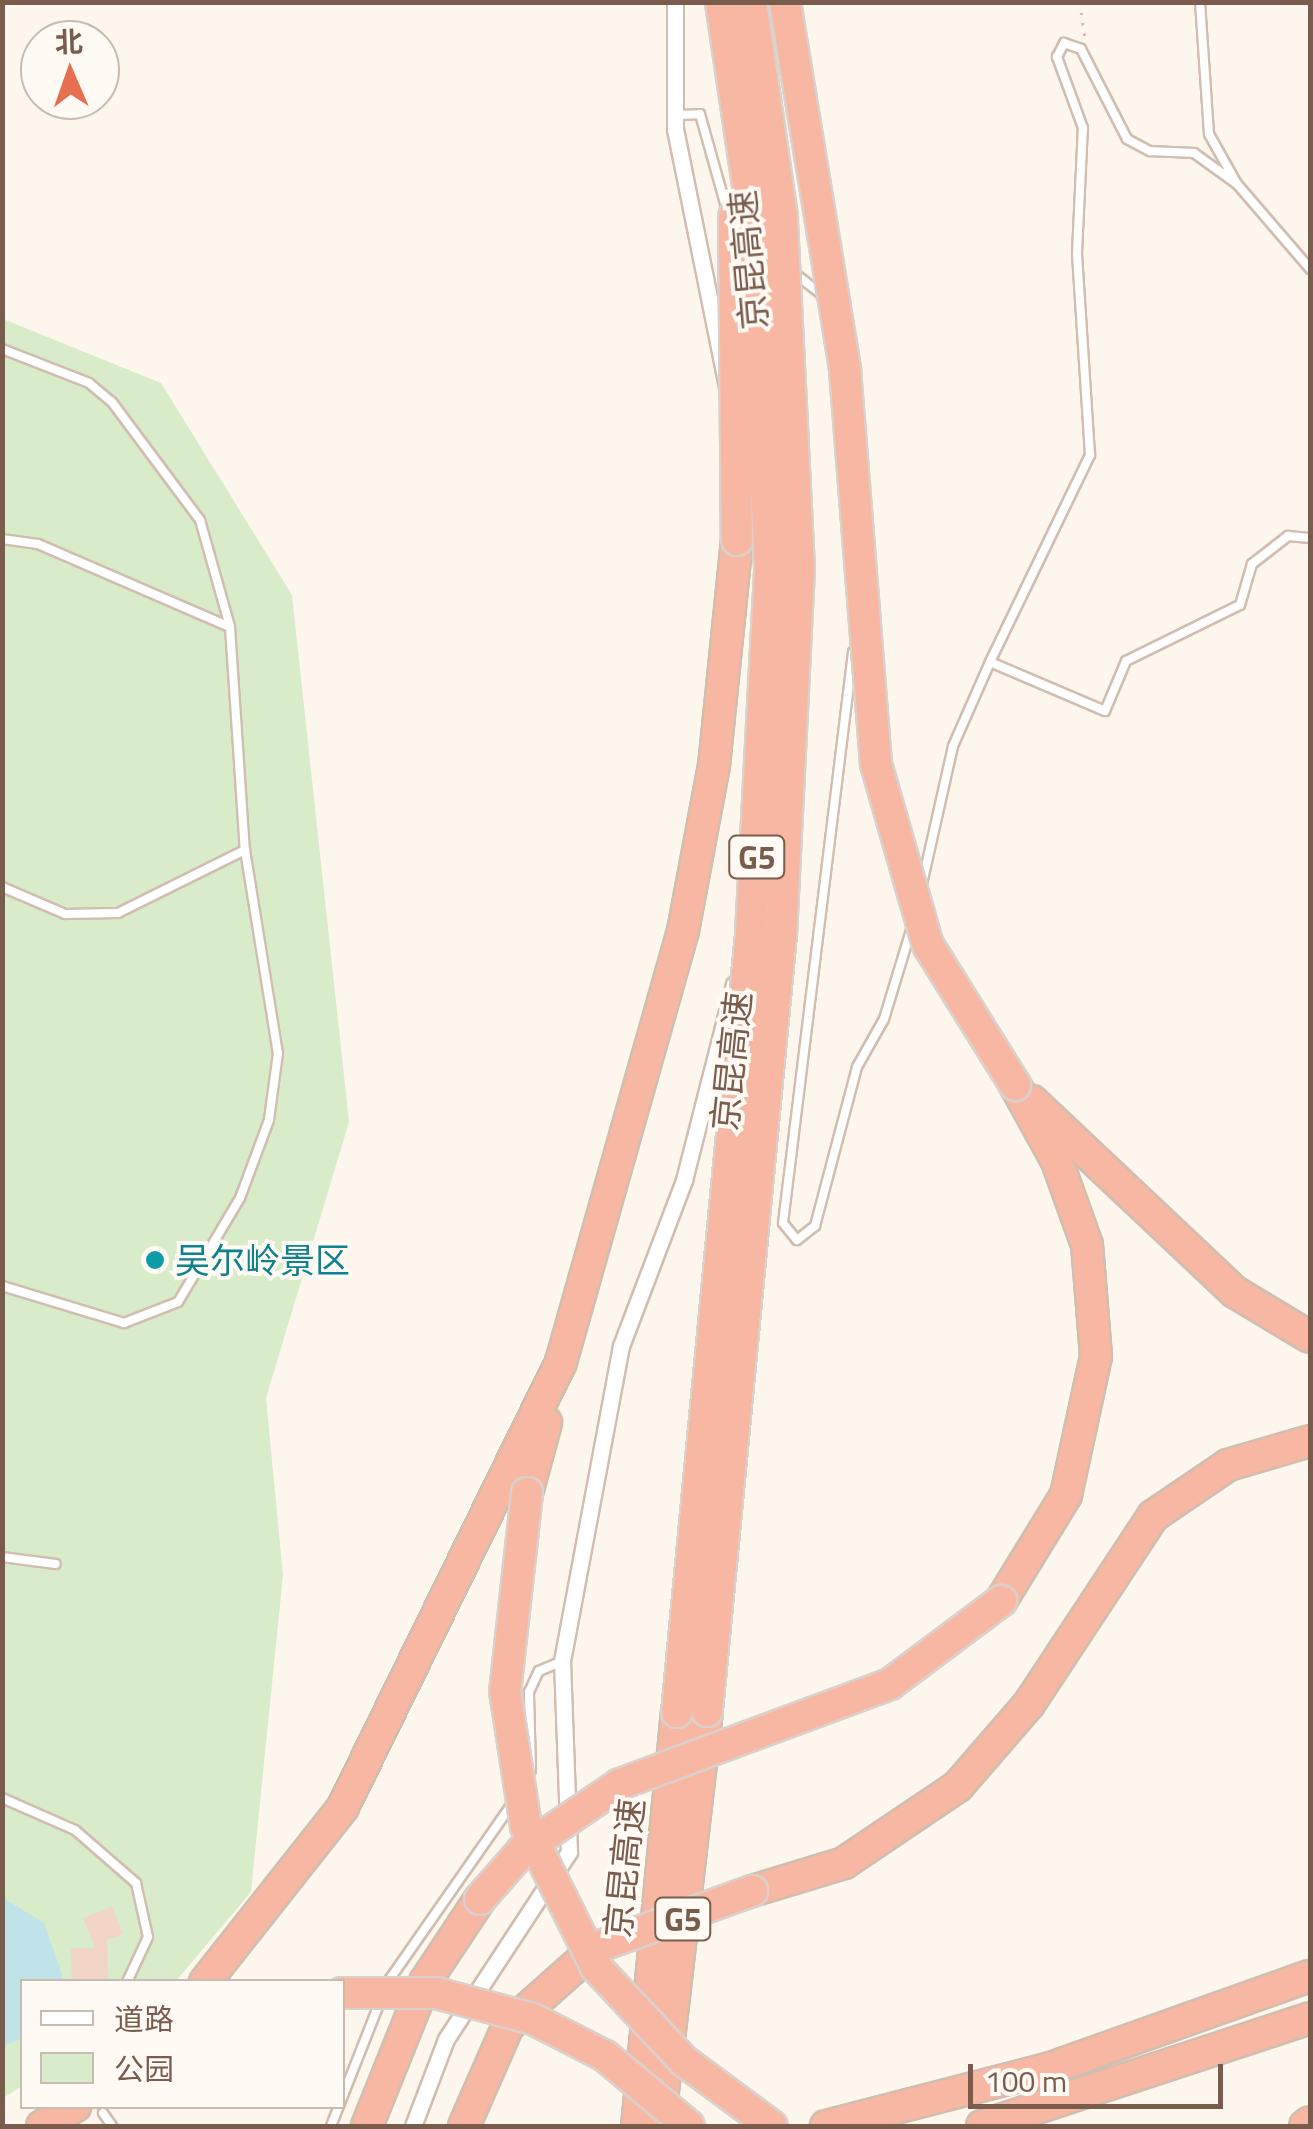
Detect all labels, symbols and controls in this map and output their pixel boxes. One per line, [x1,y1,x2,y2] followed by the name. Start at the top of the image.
[20,20,120,120] north arrow
[54,20,84,63] text: 北
[721,188,775,332] street label: 京昆高速
[727,830,787,884] road number: G5
[703,989,759,1133] street label: 京昆高速
[175,1239,350,1281] place label: 吴尔岭景区
[144,1249,166,1271] marker: 吴尔岭景区
[596,1796,652,1940] street label: 京昆高速
[653,1892,713,1946] road number: G5
[20,1979,345,2109] legend
[114,1996,174,2042] text: 道路
[973,2044,1228,2106] scale bar
[114,2046,174,2092] text: 公园
[985,2058,1067,2104] text: 100 m

